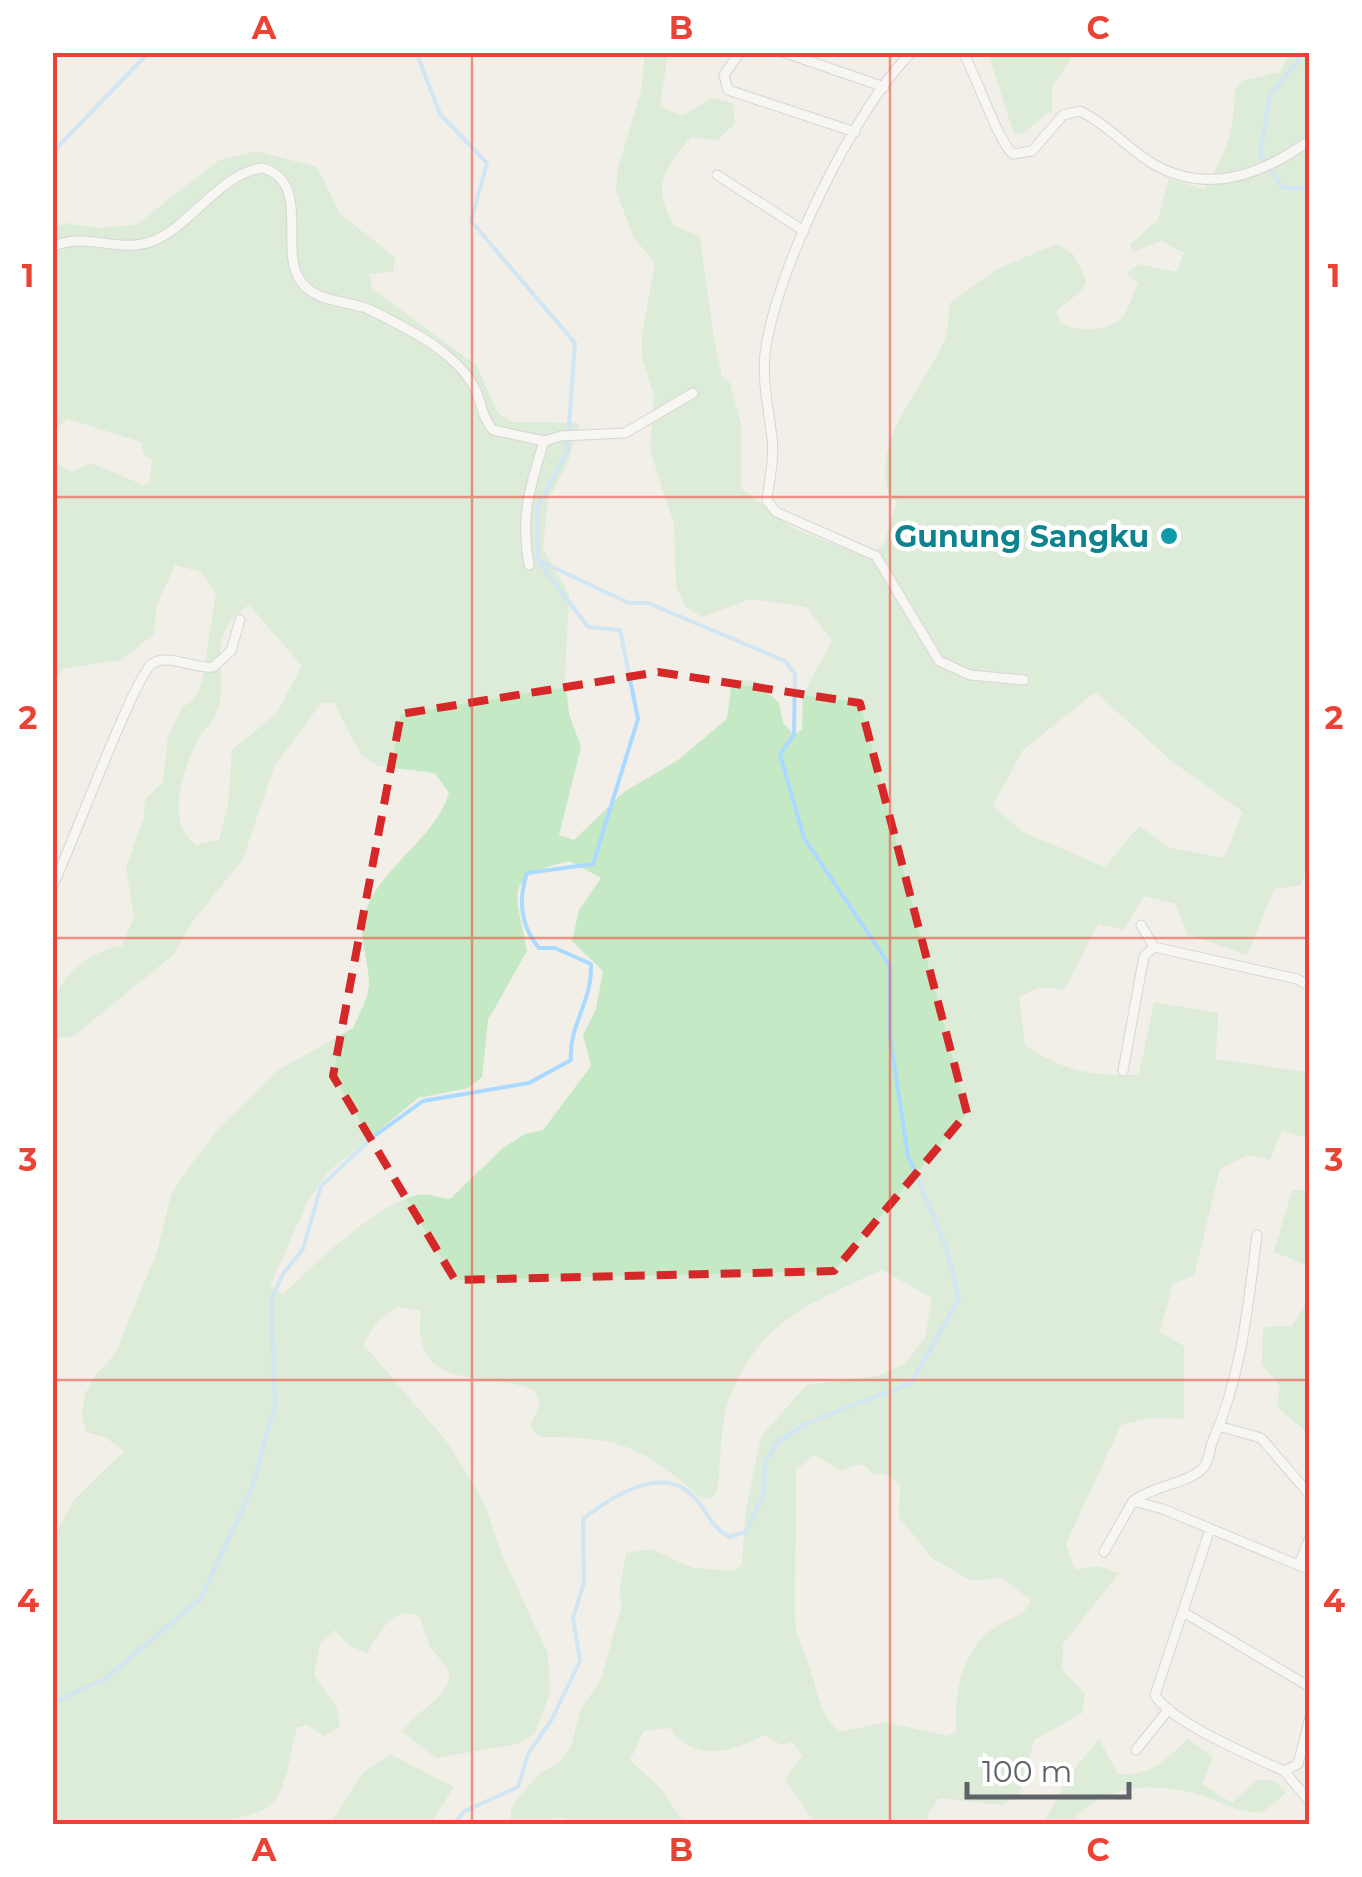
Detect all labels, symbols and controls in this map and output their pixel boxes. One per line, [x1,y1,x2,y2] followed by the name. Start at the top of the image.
[251,8,277,47] text: A
[669,8,693,47] text: B
[1086,8,1110,47] text: C
[22,256,34,295] text: 1
[1328,256,1340,295] text: 1
[894,518,1149,555] place label: Gunung Sangku
[1158,525,1180,547] marker: Gunung Sangku
[19,698,37,737] text: 2
[1325,698,1343,737] text: 2
[18,1140,37,1179] text: 3
[1324,1140,1343,1179] text: 3
[17,1581,39,1620] text: 4
[1323,1581,1345,1620] text: 4
[967,1737,1130,1799] scale bar
[982,1753,1072,1790] text: 100 m
[251,1830,277,1869] text: A
[669,1830,693,1869] text: B
[1086,1830,1110,1869] text: C

